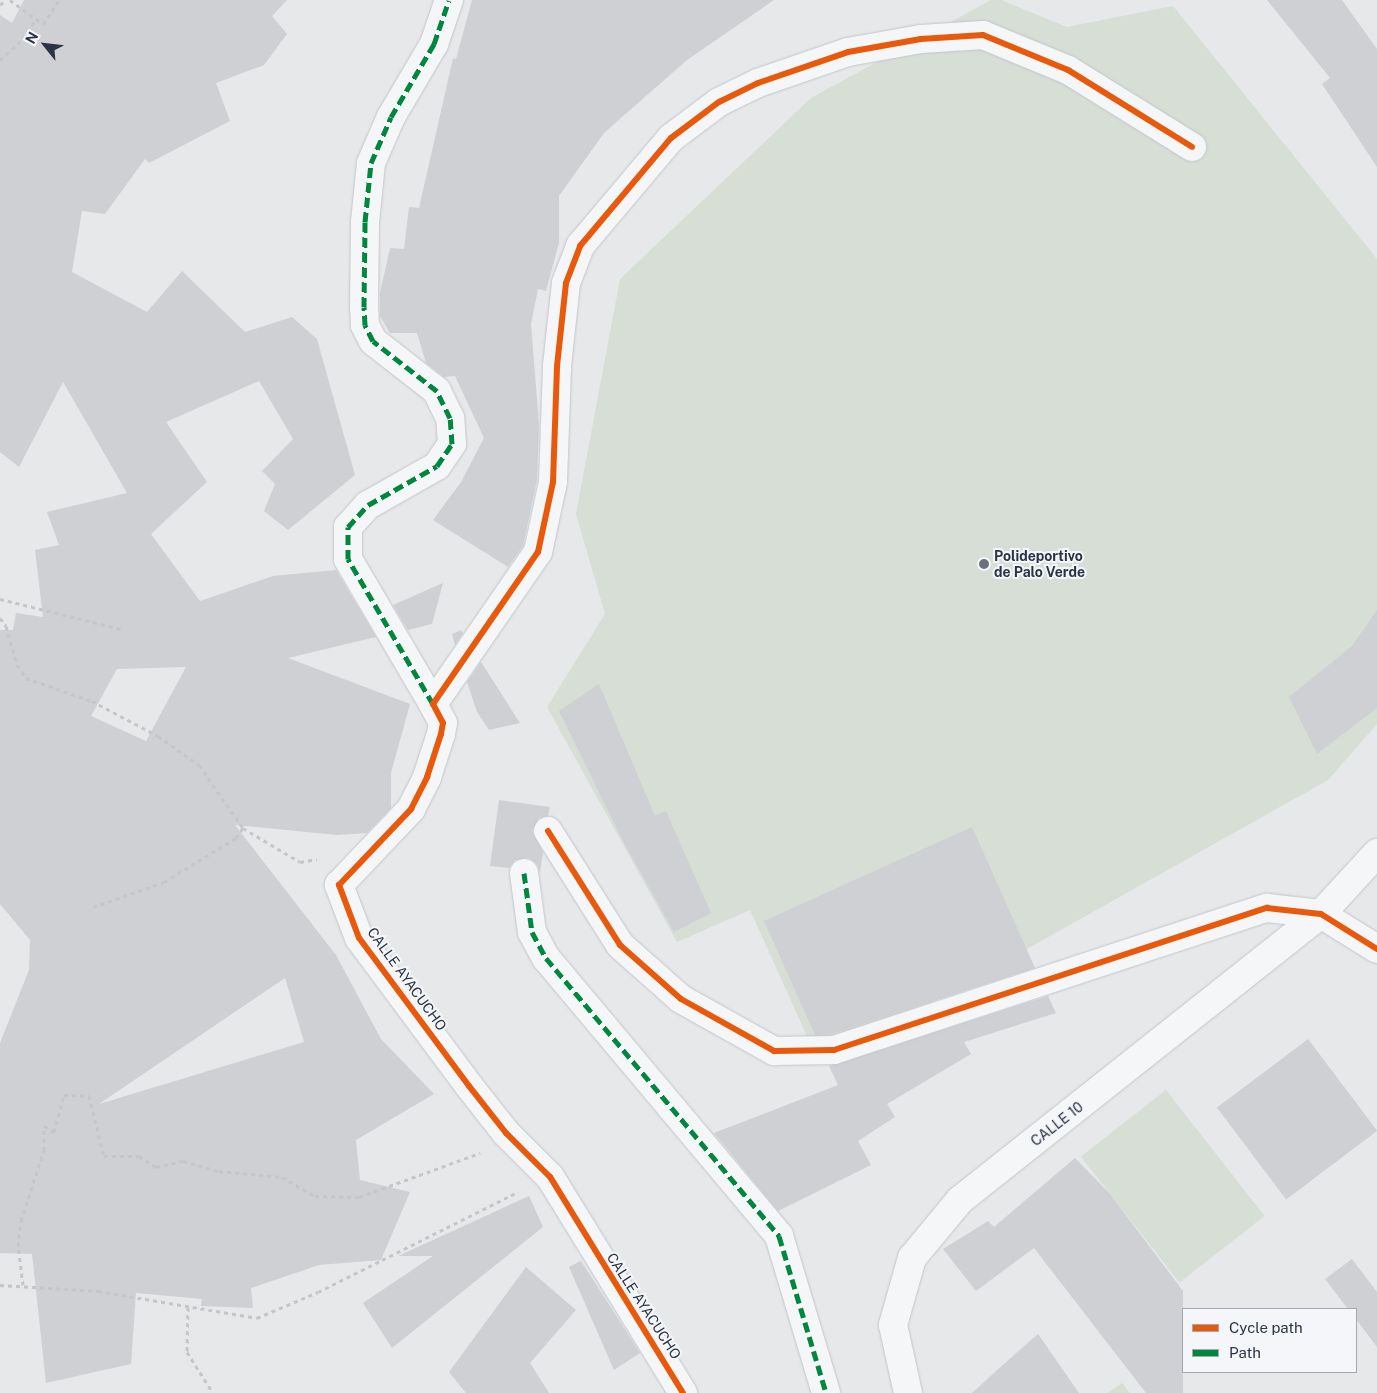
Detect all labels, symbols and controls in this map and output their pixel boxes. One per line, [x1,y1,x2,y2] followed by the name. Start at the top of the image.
[20,20,70,70] north arrow
[22,29,42,46] text: N
[994,548,1085,580] place label: Polideportivo de Palo Verde
[978,558,990,570] marker: Polideportivo de Palo Verde
[364,924,450,1034] street label: CALLE AYACUCHO
[1027,1098,1087,1150] street label: CALLE 10
[603,1250,685,1362] street label: CALLE AYACUCHO
[1182,1308,1357,1373] legend
[1229,1319,1303,1336] text: Cycle path
[1229,1344,1261,1361] text: Path

